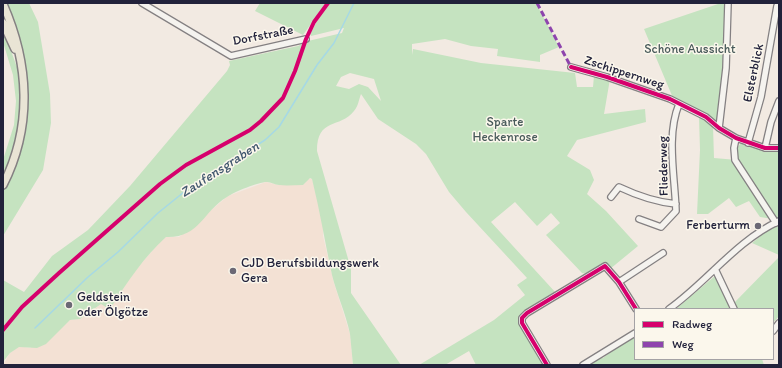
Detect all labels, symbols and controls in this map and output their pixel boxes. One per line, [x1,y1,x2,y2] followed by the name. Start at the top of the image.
[231,22,295,50] street label: Dorfstraße
[644,42,736,58] park label: Schöne Aussicht
[740,42,768,104] street label: Elsterblick
[582,53,666,93] street label: Zschippernweg
[472,115,538,146] park label: Sparte Heckenrose
[656,136,672,196] street label: Fliederweg
[178,138,262,202] water label: Zaufensgraben
[686,218,750,234] place label: Ferberturm
[753,221,763,231] marker: Ferberturm
[241,256,379,287] place label: CJD Berufsbildungswerk Gera
[228,266,238,276] marker: CJD Berufsbildungswerk Gera
[77,290,148,321] place label: Geldstein oder Ölgötze
[64,300,74,310] marker: Geldstein oder Ölgötze
[634,308,774,360] legend
[672,317,712,331] text: Radweg
[672,337,694,351] text: Weg

